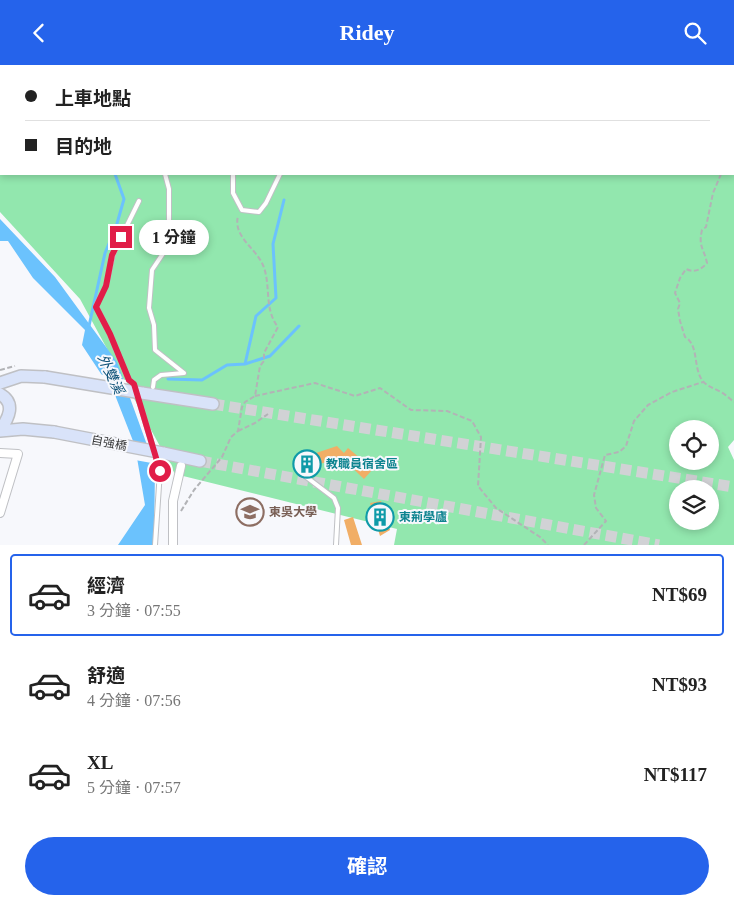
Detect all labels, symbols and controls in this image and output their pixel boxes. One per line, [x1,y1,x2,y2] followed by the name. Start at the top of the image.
[25,19,53,47] icon: back
[681,19,709,47] icon: search
[340,20,395,45] text: Ridey
[55,88,131,109] text: 上車地點
[55,136,112,157] text: 目的地
[138,219,208,255] callout: 1 分鐘
[110,226,132,248] route end
[152,229,196,246] text: 1 分鐘
[95,352,127,398] water label: 外雙溪
[669,420,719,530] map controls
[669,420,719,470] button: locate
[90,433,128,453] street label: 自強橋
[292,449,322,479] building icon: 教職員宿舍區
[326,457,398,471] place label: 教職員宿舍區
[149,460,171,482] route start
[669,480,719,530] button: layers
[235,497,265,527] school or university icon: 東吳大學
[365,502,395,532] building icon: 東荊學廬
[269,505,317,519] place label: 東吳大學
[399,510,447,524] place label: 東荊學廬
[27,573,72,618] icon: car
[87,575,125,596] text: 經濟
[652,584,707,605] text: NT$69
[87,602,181,619] text: 3 分鐘 · 07:55
[27,663,72,708] icon: car
[87,665,125,686] text: 舒適
[652,674,707,695] text: NT$93
[87,692,181,709] text: 4 分鐘 · 07:56
[87,752,113,773] text: XL
[27,753,72,798] icon: car
[644,764,707,785] text: NT$117
[87,779,181,796] text: 5 分鐘 · 07:57
[25,837,709,895] button: 確認

